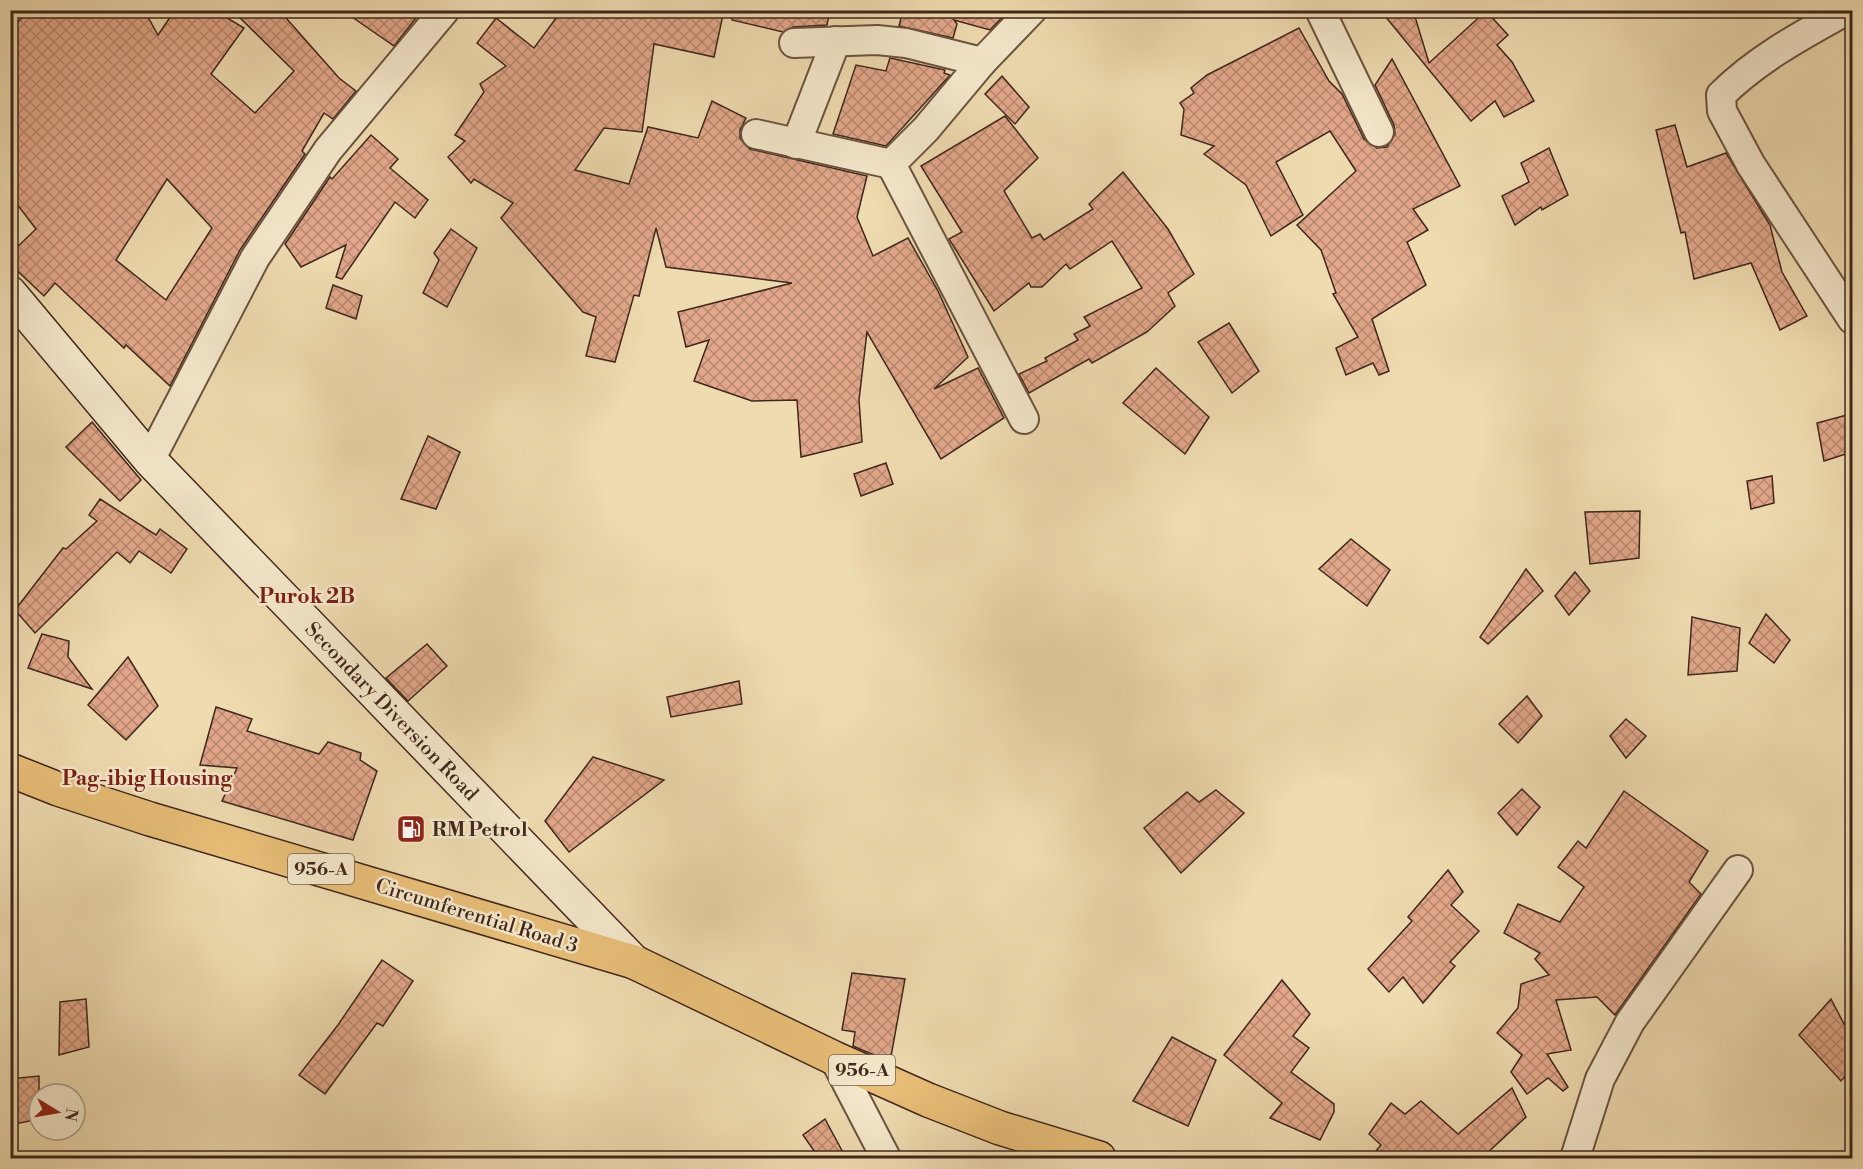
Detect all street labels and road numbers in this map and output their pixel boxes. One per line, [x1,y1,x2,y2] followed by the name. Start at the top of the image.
[299,617,483,807] street label: Secondary Diversion Road
[288,854,354,884] road number: 956-A
[372,874,581,959] street label: Circumferential Road 3
[829,1055,895,1085] road number: 956-A

